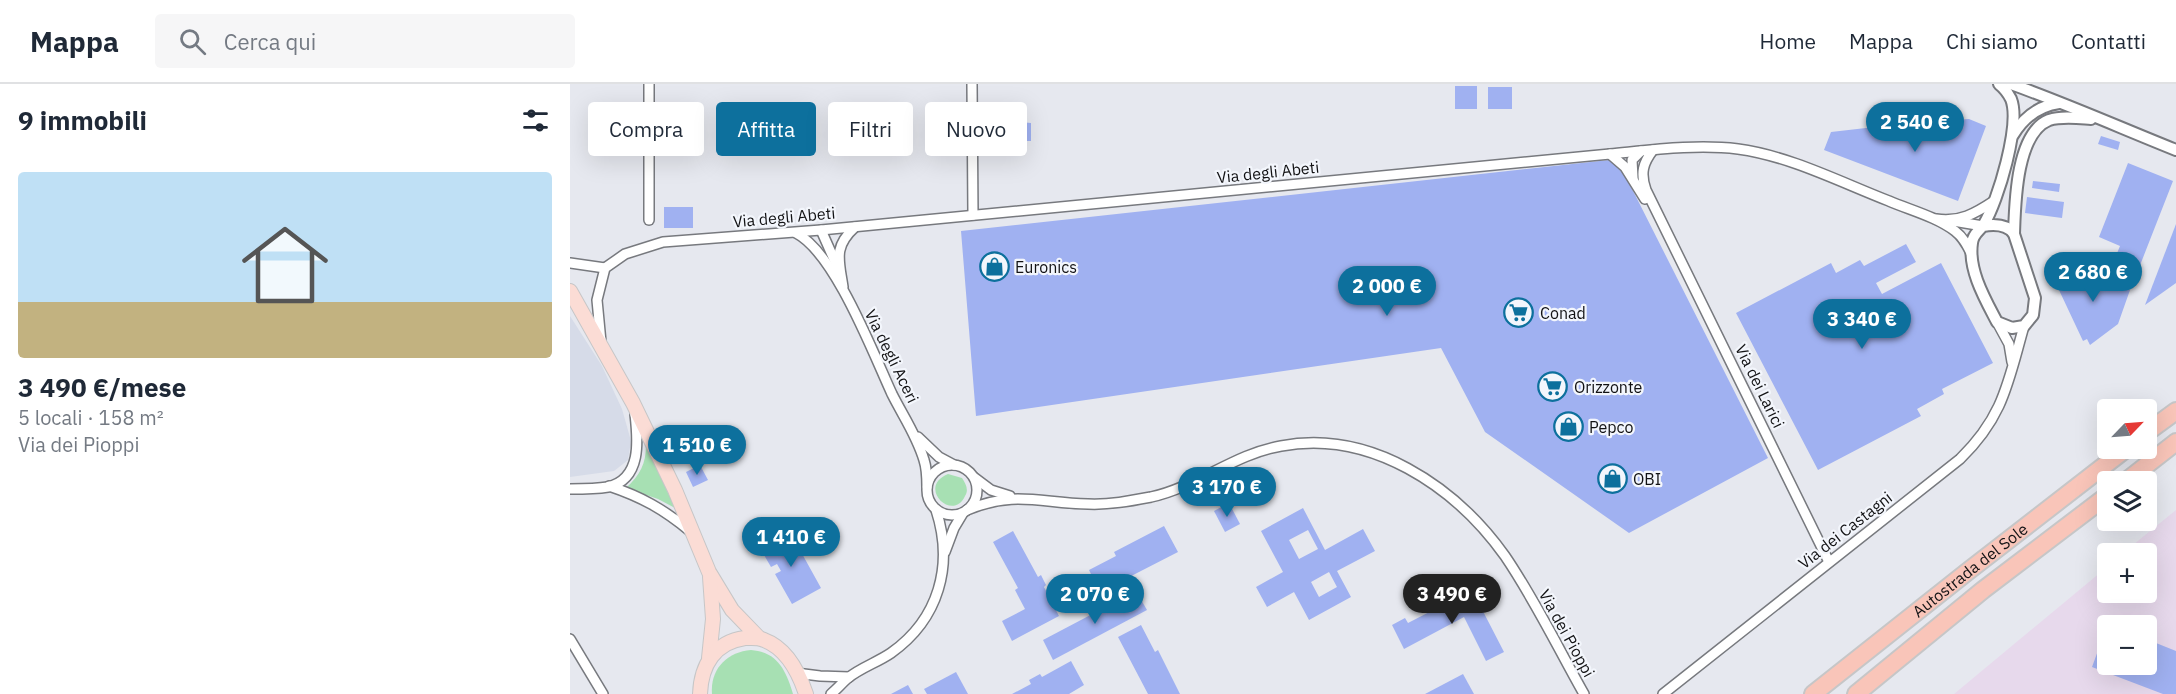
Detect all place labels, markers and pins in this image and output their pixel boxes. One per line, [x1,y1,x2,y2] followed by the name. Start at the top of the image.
[1860,102,1970,153] pin: 2 540 €
[978,251,1010,283] shop icon: Euronics
[2038,252,2148,303] pin: 2 680 €
[1015,257,1077,277] place label: Euronics
[1332,266,1442,317] pin: 2 000 €
[1503,297,1535,329] supermarket icon: Conad
[1807,299,1917,350] pin: 3 340 €
[1540,303,1586,323] place label: Conad
[1537,371,1569,403] supermarket icon: Orizzonte
[1574,377,1642,397] place label: Orizzonte
[1552,411,1584,443] shop icon: Pepco
[1589,417,1633,437] place label: Pepco
[642,425,752,476] pin: 1 510 €
[1596,463,1628,495] shop icon: OBI
[1172,467,1282,518] pin: 3 170 €
[1633,469,1661,489] place label: OBI
[736,517,846,568] pin: 1 410 €
[1040,574,1150,625] pin: 2 070 €
[1397,574,1507,625] pin: 3 490 €

